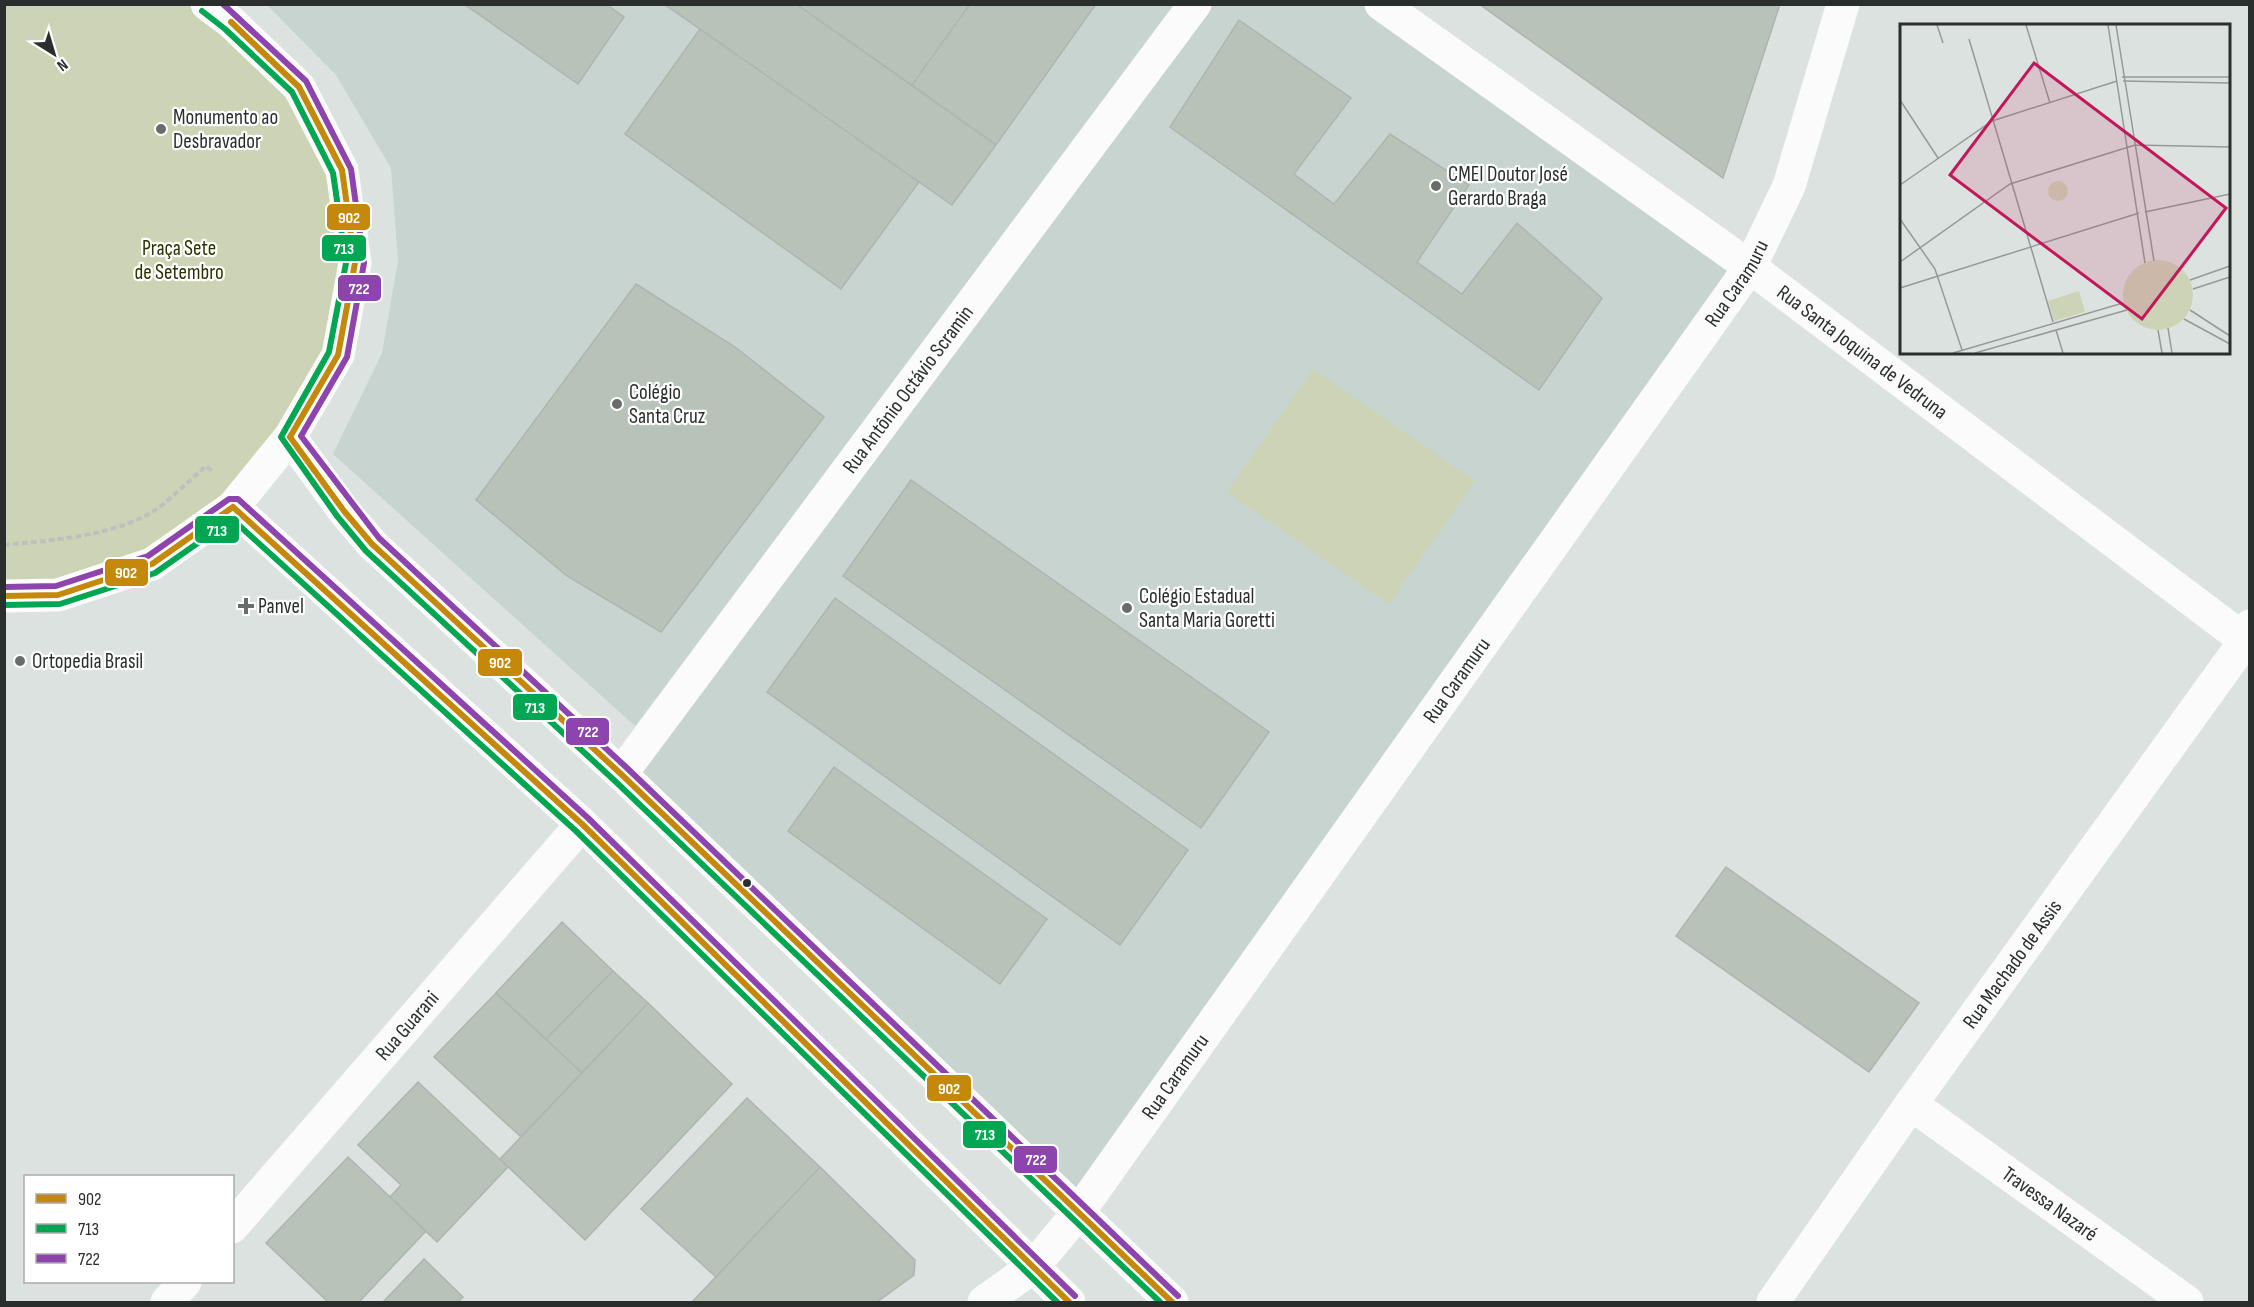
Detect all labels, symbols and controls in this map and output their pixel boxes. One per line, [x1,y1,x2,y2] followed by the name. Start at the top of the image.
[24,24,84,84] north arrow
[1900,24,2230,354] inset map
[53,55,71,75] text: N
[173,105,278,154] place label: Monumento ao Desbravador
[154,122,168,136] marker: Monumento ao Desbravador
[1448,162,1568,211] place label: CMEI Doutor José Gerardo Braga
[1429,179,1443,193] marker: CMEI Doutor José Gerardo Braga
[326,203,371,231] line badge: 902
[338,209,360,228] text: 902
[321,234,367,262] line badge: 713
[134,236,224,285] park label: Praça Sete de Setembro
[1699,236,1774,332] street label: Rua Caramuru
[334,240,354,259] text: 713
[337,274,382,302] line badge: 722
[1772,279,1953,424] street label: Rua Santa Joquina de Vedruna
[349,280,369,299] text: 722
[837,300,979,478] street label: Rua Antônio Octávio Scramin
[629,380,706,429] place label: Colégio Santa Cruz
[610,397,624,411] marker: Colégio Santa Cruz
[194,515,240,544] line badge: 713
[207,522,227,541] text: 713
[104,558,149,587] line badge: 902
[115,564,137,583] text: 902
[1139,584,1275,633] place label: Colégio Estadual Santa Maria Goretti
[258,594,304,619] place label: Panvel
[239,599,253,613] marker: Panvel
[1120,601,1134,615] marker: Colégio Estadual Santa Maria Goretti
[1418,633,1495,728] street label: Rua Caramuru
[477,648,523,677] line badge: 902
[32,649,143,674] place label: Ortopedia Brasil
[13,654,27,668] marker: Ortopedia Brasil
[489,654,511,673] text: 902
[512,693,558,721] line badge: 713
[525,699,545,718] text: 713
[565,717,610,746] line badge: 722
[578,723,598,742] text: 722
[741,877,753,889] unlabelled marker
[1957,895,2067,1033] street label: Rua Machado de Assis
[370,985,444,1065] street label: Rua Guarani
[1136,1029,1214,1124] street label: Rua Caramuru
[926,1074,972,1102] line badge: 902
[938,1080,960,1099] text: 902
[962,1120,1007,1149] line badge: 713
[975,1126,995,1145] text: 713
[1013,1145,1058,1174] line badge: 722
[1026,1151,1046,1170] text: 722
[1997,1161,2103,1246] street label: Travessa Nazaré
[24,1175,234,1283] legend
[78,1189,101,1210] text: 902
[78,1219,99,1240] text: 713
[78,1249,100,1270] text: 722

